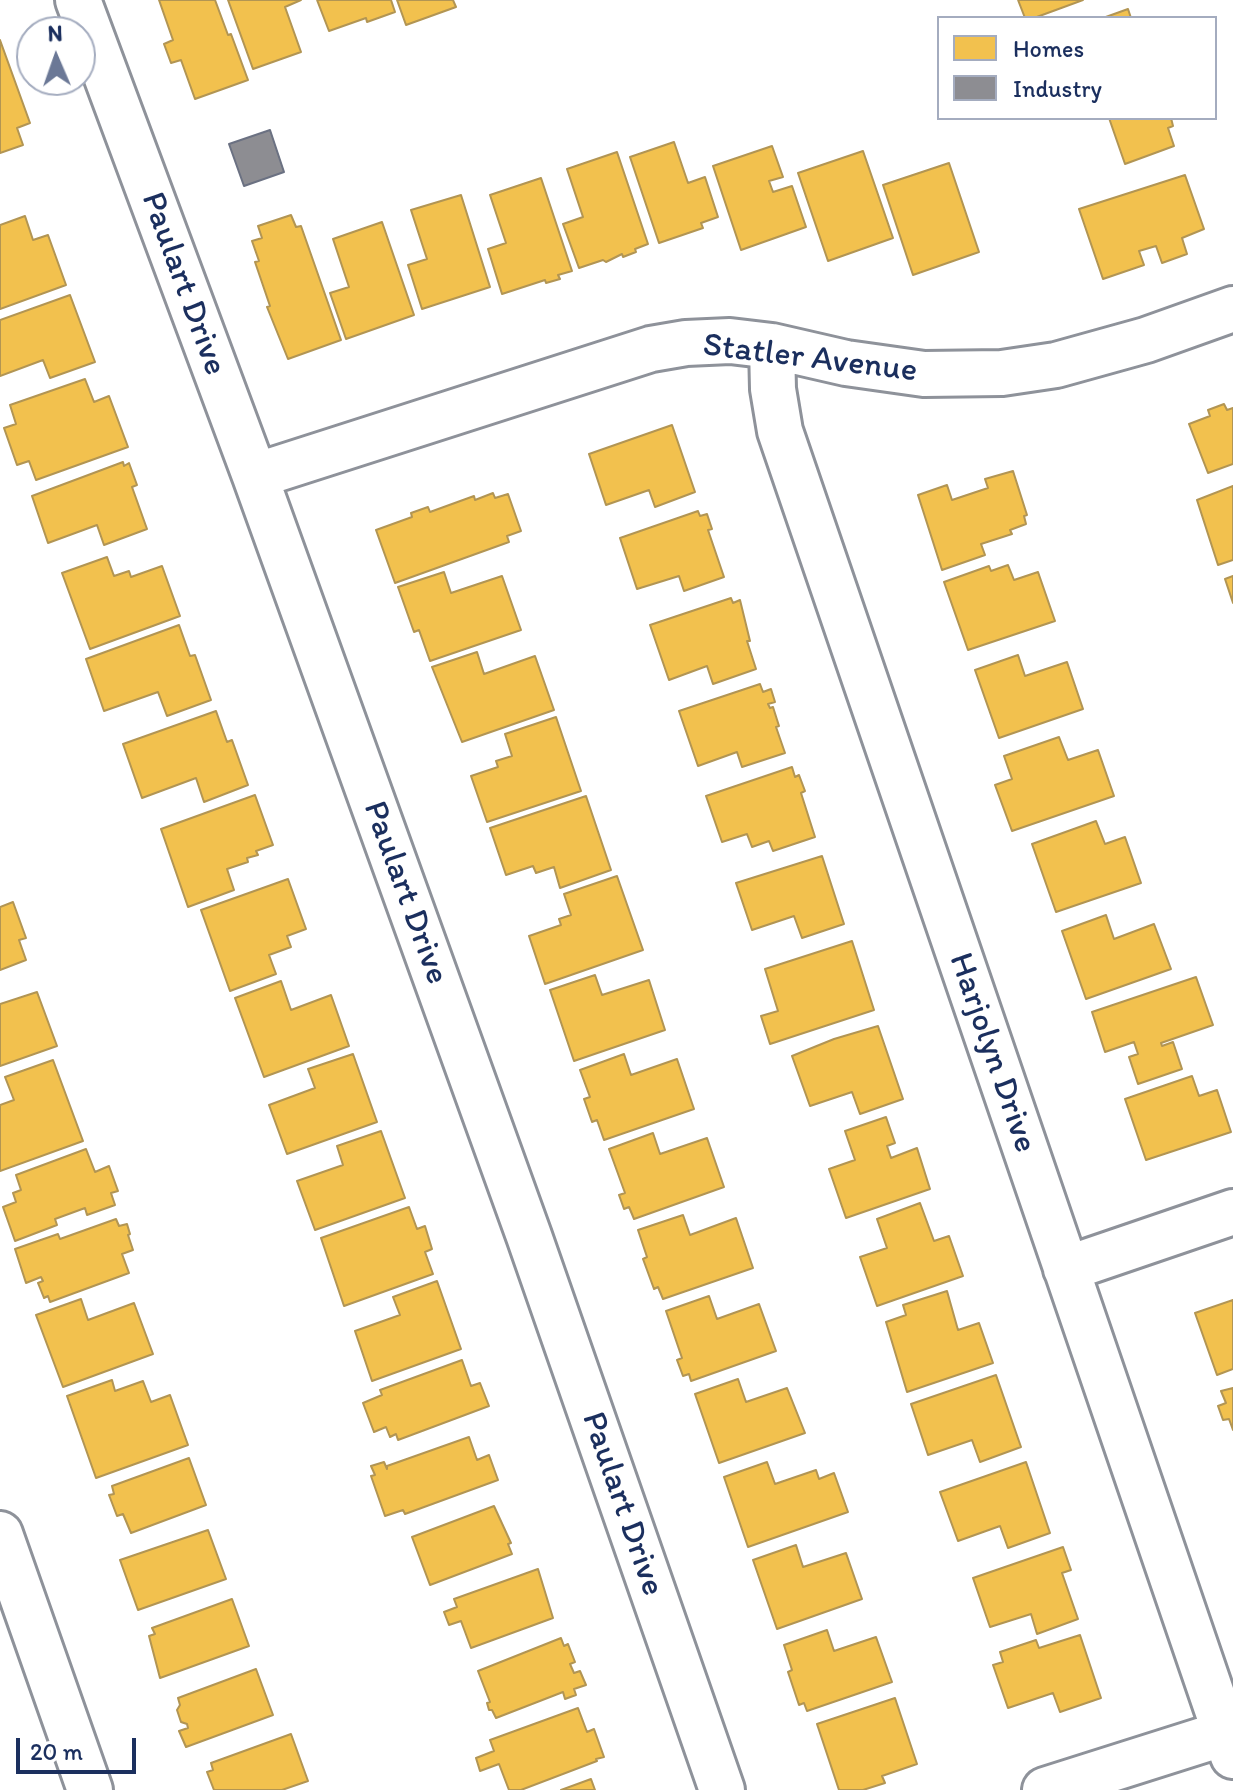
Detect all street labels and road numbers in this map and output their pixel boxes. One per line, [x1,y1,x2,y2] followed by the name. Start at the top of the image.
[131,187,235,381] street label: Paulart Drive
[701,326,919,392] street label: Statler Avenue
[353,796,457,990] street label: Paulart Drive
[939,948,1045,1158] street label: Harjolyn Drive
[572,1407,672,1601] street label: Paulart Drive

